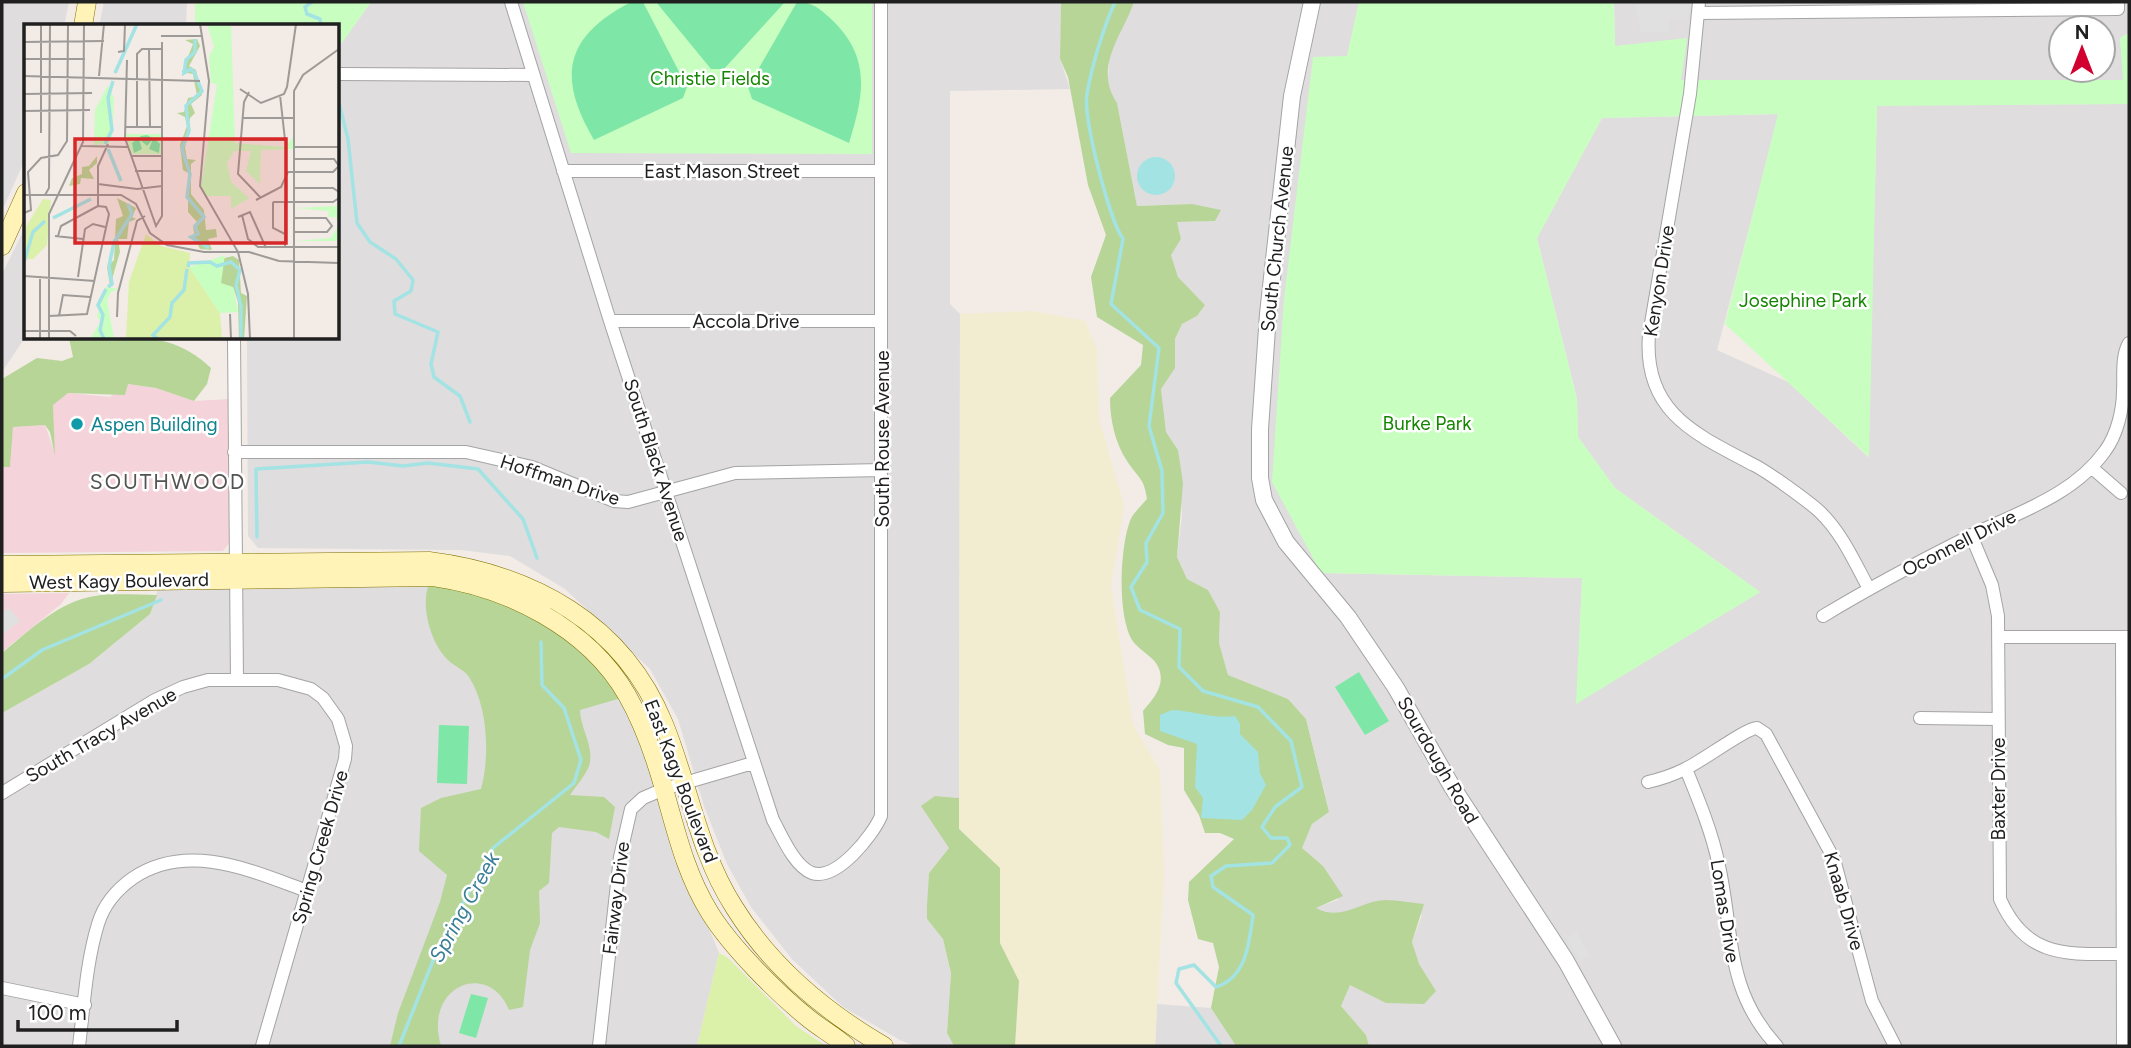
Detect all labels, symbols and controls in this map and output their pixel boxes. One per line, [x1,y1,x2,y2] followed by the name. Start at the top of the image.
[2047,14,2117,84] north arrow
[2075,21,2089,44] text: N
[24,24,340,340] inset map
[650,67,770,90] park label: Christie Fields
[1256,145,1298,333] street label: South Church Avenue
[644,160,800,183] street label: East Mason Street
[1639,224,1679,338] street label: Kenyon Drive
[1739,289,1868,312] park label: Josephine Park
[693,310,799,333] street label: Accola Drive
[871,350,894,528] street label: South Rouse Avenue
[619,376,693,544] street label: South Black Avenue
[1383,412,1472,435] park label: Burke Park
[91,413,218,436] place label: Aspen Building
[69,416,85,432] marker: Aspen Building
[497,450,623,510] street label: Hoffman Drive
[90,469,246,494] district label: SOUTHWOOD
[1898,504,2020,582] street label: Oconnell Drive
[29,568,209,594] street label: West Kagy Boulevard
[21,682,181,788] street label: South Tracy Avenue
[1392,692,1484,828] street label: Sourdough Road
[639,696,723,866] street label: East Kagy Boulevard
[1987,738,2010,840] street label: Baxter Drive
[287,767,353,927] street label: Spring Creek Drive
[598,840,634,956] street label: Fairway Drive
[423,847,505,966] water label: Spring Creek
[1819,849,1869,953] street label: Knaab Drive
[1705,858,1745,964] street label: Lomas Drive
[18,988,177,1032] scale bar
[28,1000,87,1025] text: 100 m

